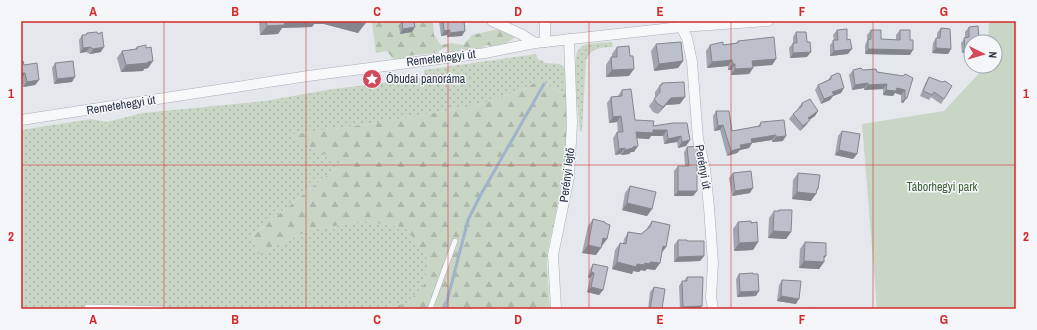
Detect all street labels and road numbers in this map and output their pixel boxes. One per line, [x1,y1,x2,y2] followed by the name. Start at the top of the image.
[406,46,477,70] street label: Remetehegyi út
[85,92,157,118] street label: Remetehegyi út
[691,144,715,191] street label: Perényi út
[556,147,578,203] street label: Perényi lejtő

